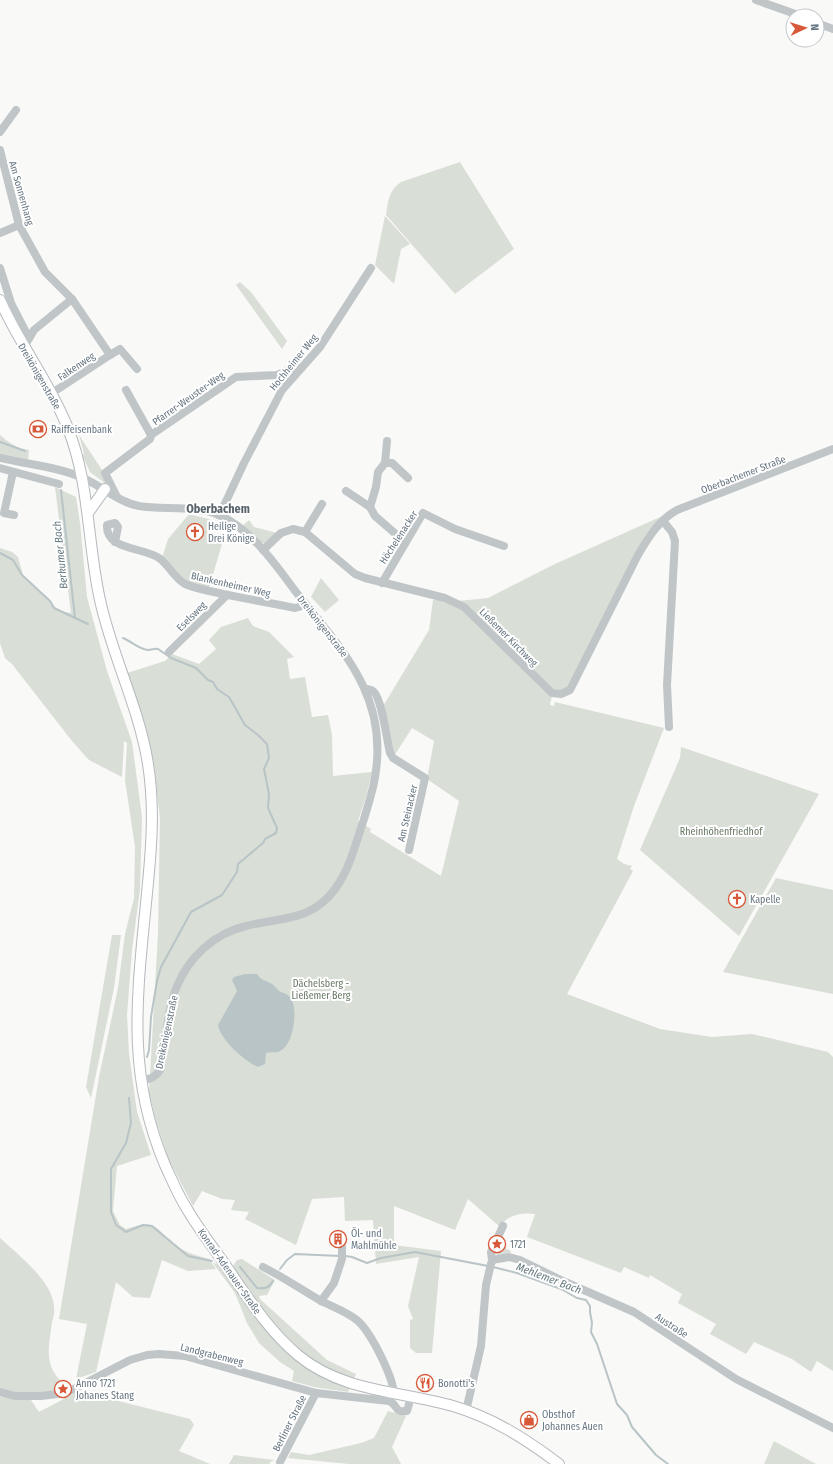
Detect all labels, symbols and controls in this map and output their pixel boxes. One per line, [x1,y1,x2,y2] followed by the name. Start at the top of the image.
[785,8,825,48] north arrow
[808,24,821,31] text: N
[6,160,36,227] street label: Am Sonnenhang
[267,332,320,393] street label: Hochheimer Weg
[15,341,63,412] street label: Dreikönigenstraße
[56,350,98,384] street label: Falkenweg
[150,369,227,428] street label: Pfarrer-Weuster-Weg
[28,419,48,439] bank icon: Raiffeisenbank
[51,424,112,436] place label: Raiffeisenbank
[699,453,787,497] street label: Oberbachemer Straße
[186,502,250,516] district label: Oberbachem
[377,508,421,566] street label: Höchelenacker
[50,520,71,590] water label: Berkumer Bach
[208,521,255,545] place label: Heilige Drei Könige
[185,522,205,542] church icon: Heilige Drei Könige
[190,570,272,600] street label: Blankenheimer Weg
[294,593,350,660] street label: Dreikönigenstraße
[174,599,209,634] street label: Eselsweg
[477,606,540,670] street label: Ließemer Kirchweg
[396,783,420,843] street label: Am Steinacker
[680,826,763,838] park label: Rheinhöhenfriedhof
[727,889,747,909] church icon: Kapelle
[750,894,781,906] place label: Kapelle
[291,978,351,1002] park label: Dächelsberg - Ließemer Berg
[153,994,181,1070] street label: Dreikönigenstraße
[195,1226,263,1317] street label: Konrad-Adenauer-Straße
[351,1227,397,1252] place label: Öl- und Mahlmühle
[328,1229,348,1249] building icon: Öl- und Mahlmühle
[487,1234,507,1254] place icon: 1721
[510,1239,526,1251] place label: 1721
[514,1260,584,1297] water label: Mehlemer Bach
[653,1311,690,1341] street label: Austraße
[179,1341,245,1369] street label: Landgrabenweg
[415,1373,435,1393] restaurant icon: Bonotti's
[76,1378,134,1402] place label: Anno 1721 Johanes Stang
[438,1378,475,1390] place label: Bonotti's
[53,1379,73,1399] place icon: Anno 1721 Johanes Stang
[271,1393,309,1454] street label: Berliner Straße
[542,1409,603,1433] place label: Obsthof Johannes Auen
[519,1410,539,1430] shop icon: Obsthof Johannes Auen

